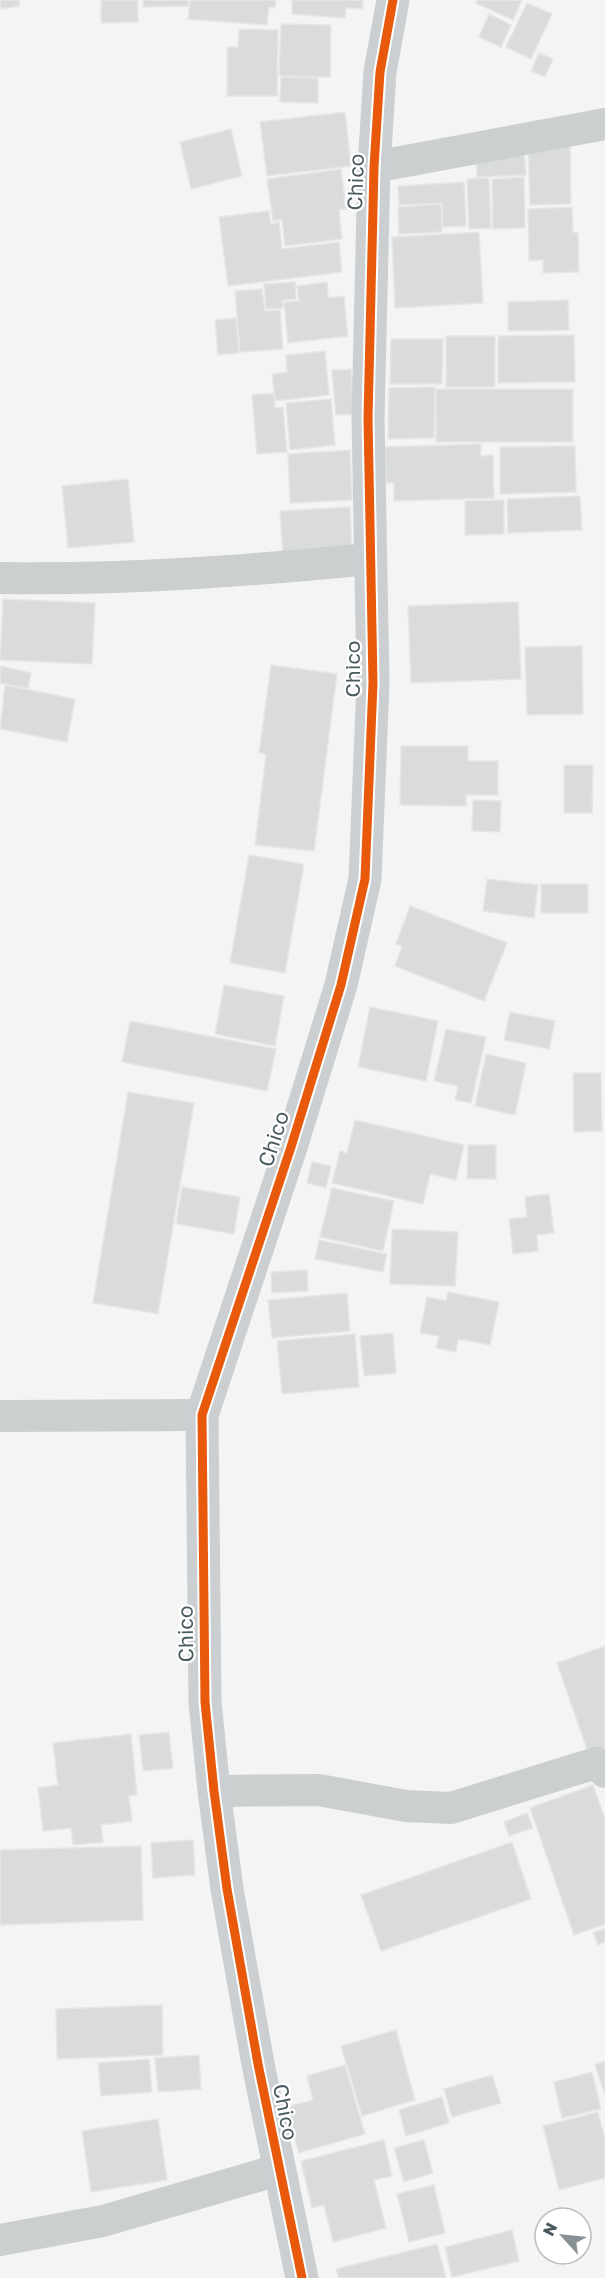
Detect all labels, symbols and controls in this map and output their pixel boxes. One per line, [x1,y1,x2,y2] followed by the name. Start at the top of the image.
[341,153,369,211] street label: Chico
[339,641,365,697] street label: Chico
[252,1108,294,1170] street label: Chico
[172,1605,198,1663] street label: Chico
[268,2081,304,2142] street label: Chico
[533,2206,593,2266] north arrow
[538,2219,561,2239] text: N

